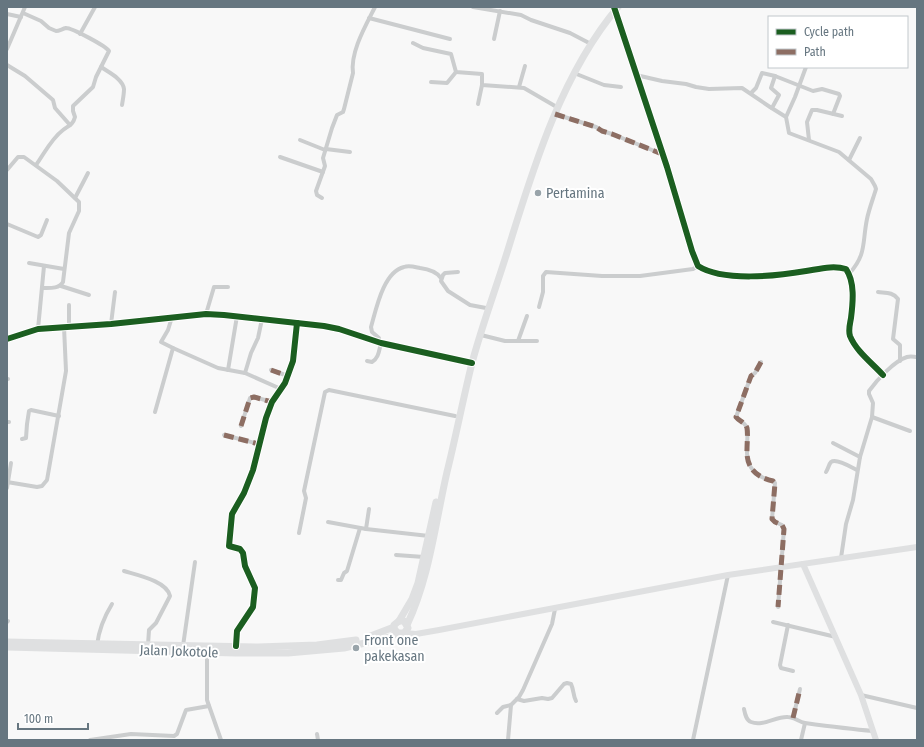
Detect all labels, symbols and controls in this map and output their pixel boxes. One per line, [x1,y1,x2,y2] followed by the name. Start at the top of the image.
[768,16,908,68] legend
[804,25,854,39] text: Cycle path
[804,45,826,59] text: Path
[546,185,605,202] place label: Pertamina
[533,188,543,198] marker: Pertamina
[364,632,425,665] place label: Front one pakekasan
[139,642,219,661] street label: Jalan Jokotole
[351,643,361,653] marker: Front one pakekasan
[18,705,88,731] scale bar
[24,712,53,726] text: 100 m

